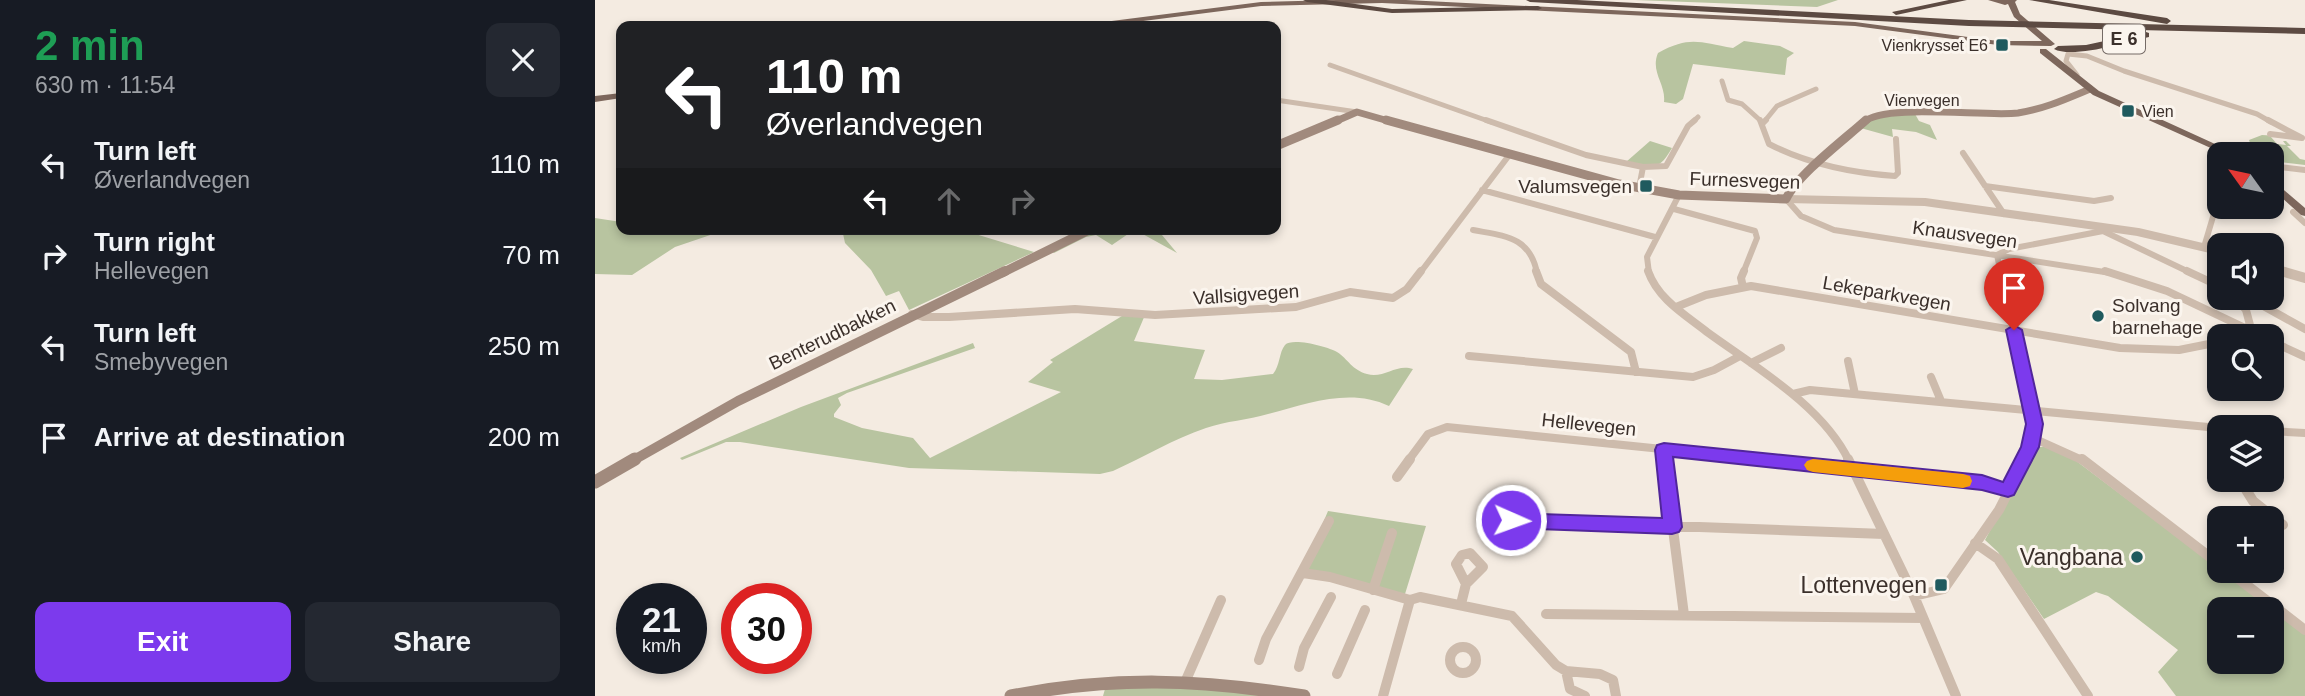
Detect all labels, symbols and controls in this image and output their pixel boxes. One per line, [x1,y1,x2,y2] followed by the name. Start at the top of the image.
[35,22,145,69] text: 2 min
[486,23,560,97] button: close
[2103,24,2145,54] road number: E 6
[1882,37,1988,54] place label: Vienkrysset E6
[1994,37,2010,53] marker: Vienkrysset E6
[651,49,742,140] icon: left
[766,49,902,103] text: 110 m
[35,72,175,98] text: 630 m · 11:54
[1884,92,1960,109] street label: Vienvegen
[2120,103,2136,119] marker: Vien
[2142,103,2174,120] place label: Vien
[766,106,983,142] text: Øverlandvegen
[94,136,196,166] text: Turn left
[2207,142,2284,219] north arrow
[2207,142,2284,674] map controls
[35,146,73,184] icon: left
[490,149,560,179] text: 110 m
[94,167,250,193] text: Øverlandvegen
[1689,168,1801,193] street label: Furnesvegen
[1518,176,1632,197] place label: Valumsvegen
[1638,178,1654,194] marker: Valumsvegen
[857,182,895,220] icon: left
[930,182,968,220] icon: ahead
[1003,182,1041,220] icon: right
[1911,217,2019,252] street label: Knausvegen
[94,227,215,257] text: Turn right
[2207,233,2284,310] button: sound
[35,237,73,275] icon: right
[502,240,560,270] text: 70 m
[94,258,209,284] text: Hellevegen
[1984,258,2044,330] pin
[1995,269,2033,307] icon: arrive
[1821,272,1953,315] street label: Lekeparkvegen
[1192,280,1300,309] street label: Vallsigvegen
[765,295,899,374] street label: Benterudbakken
[2112,295,2203,338] place label: Solvang barnehage
[2090,308,2106,324] marker: Solvang barnehage
[94,318,196,348] text: Turn left
[2207,324,2284,401] button: search
[35,328,73,366] icon: left
[488,331,560,361] text: 250 m
[94,349,228,375] text: Smebyvegen
[1541,409,1637,440] street label: Hellevegen
[2207,415,2284,492] button: layers
[35,419,73,457] icon: arrive
[94,422,345,452] text: Arrive at destination
[488,422,560,452] text: 200 m
[1474,483,1548,557] position arrow
[2207,506,2284,583] button: +
[2020,544,2123,570] place label: Vangbana
[2129,549,2145,565] marker: Vangbana
[1800,572,1927,598] place label: Lottenvegen
[1933,577,1949,593] marker: Lottenvegen
[721,583,812,674] speed limit sign: 30
[2207,597,2284,674] button: −
[642,600,681,639] text: 21
[35,602,291,682] button: Exit
[305,602,560,682] button: Share
[642,636,681,656] text: km/h

